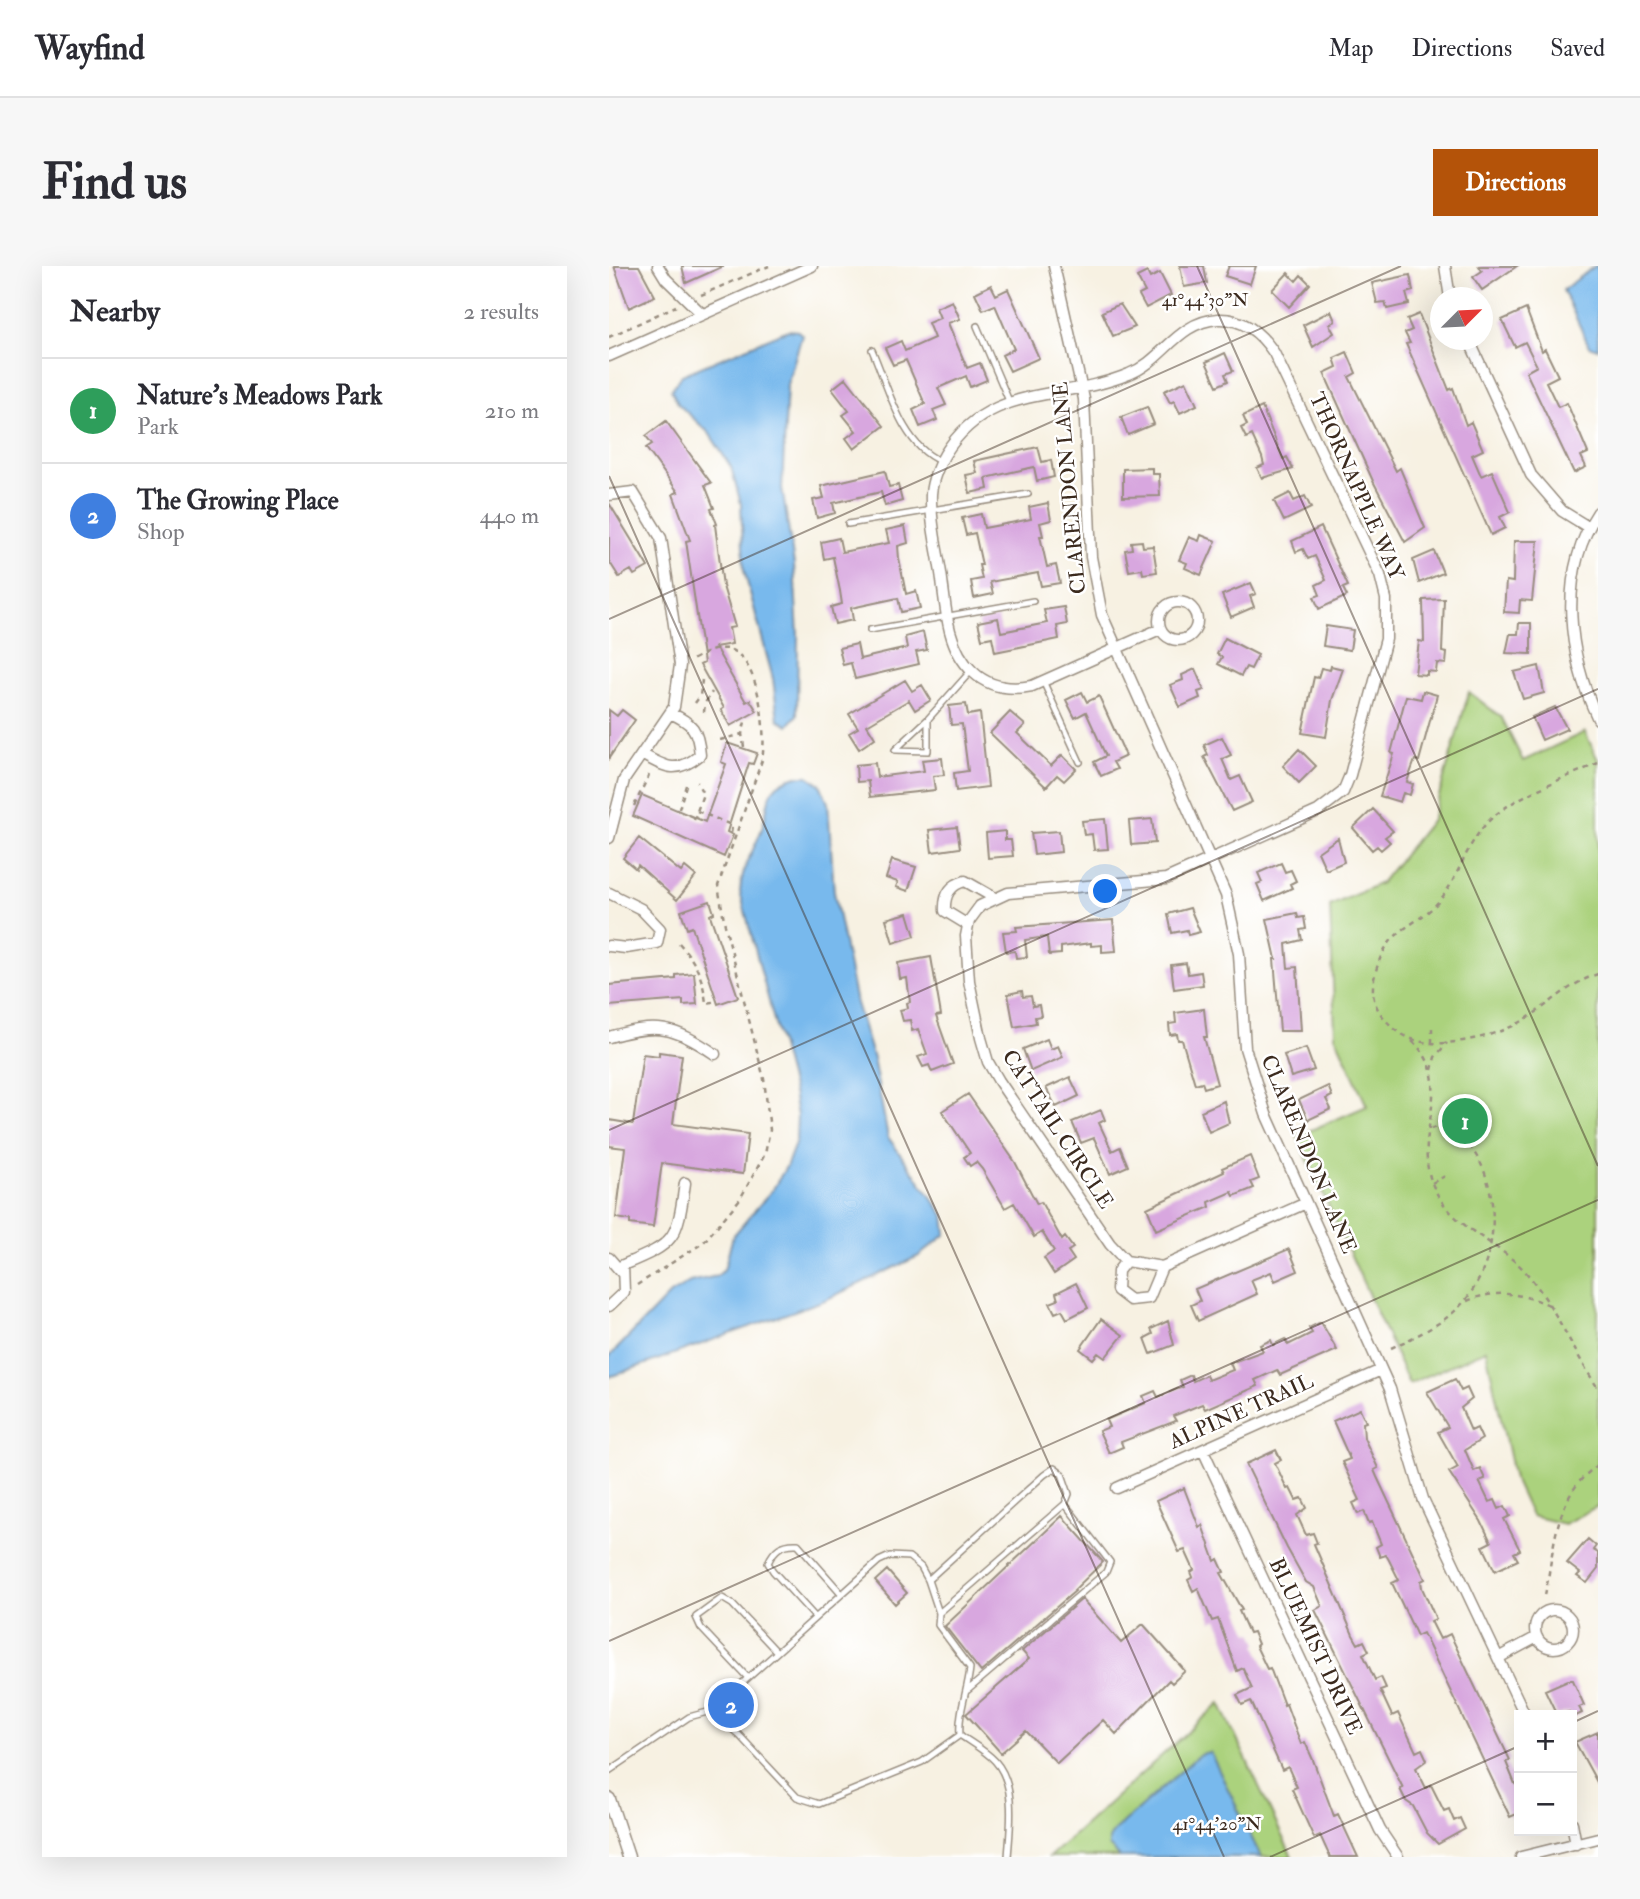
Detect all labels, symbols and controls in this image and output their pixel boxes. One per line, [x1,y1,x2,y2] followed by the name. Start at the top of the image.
[35,28,145,69] text: Wayfind
[1328,33,1373,64] text: Map
[1411,33,1512,64] text: Directions
[1550,33,1605,64] text: Saved
[1433,149,1598,216] button: Directions
[42,152,187,213] text: Find us
[1430,287,1493,350] north arrow
[1162,289,1248,312] text: 41°44'30"N
[70,293,160,330] text: Nearby
[464,297,539,326] text: 2 results
[137,380,382,412] text: Nature's Meadows Park
[1047,381,1092,595] street label: CLARENDON LANE
[1303,388,1410,585] street label: THORNAPPLE WAY
[89,396,97,425] text: 1
[485,396,539,425] text: 210 m
[137,412,179,441] text: Park
[137,485,339,517] text: The Growing Place
[87,501,99,530] text: 2
[480,501,539,530] text: 440 m
[137,517,185,546] text: Shop
[1088,874,1122,908] your location
[996,1044,1119,1214] street label: CATTAIL CIRCLE
[1254,1051,1363,1258] street label: CLARENDON LANE
[1442,1095,1488,1147] pin: 1
[1164,1368,1318,1456] street label: ALPINE TRAIL
[1263,1553,1368,1739] street label: BLUEMIST DRIVE
[708,1679,754,1731] pin: 2
[1514,1710,1577,1836] map controls
[1514,1710,1577,1773] button: +
[1514,1773,1577,1836] button: −
[1173,1813,1261,1836] text: 41°44'20"N

